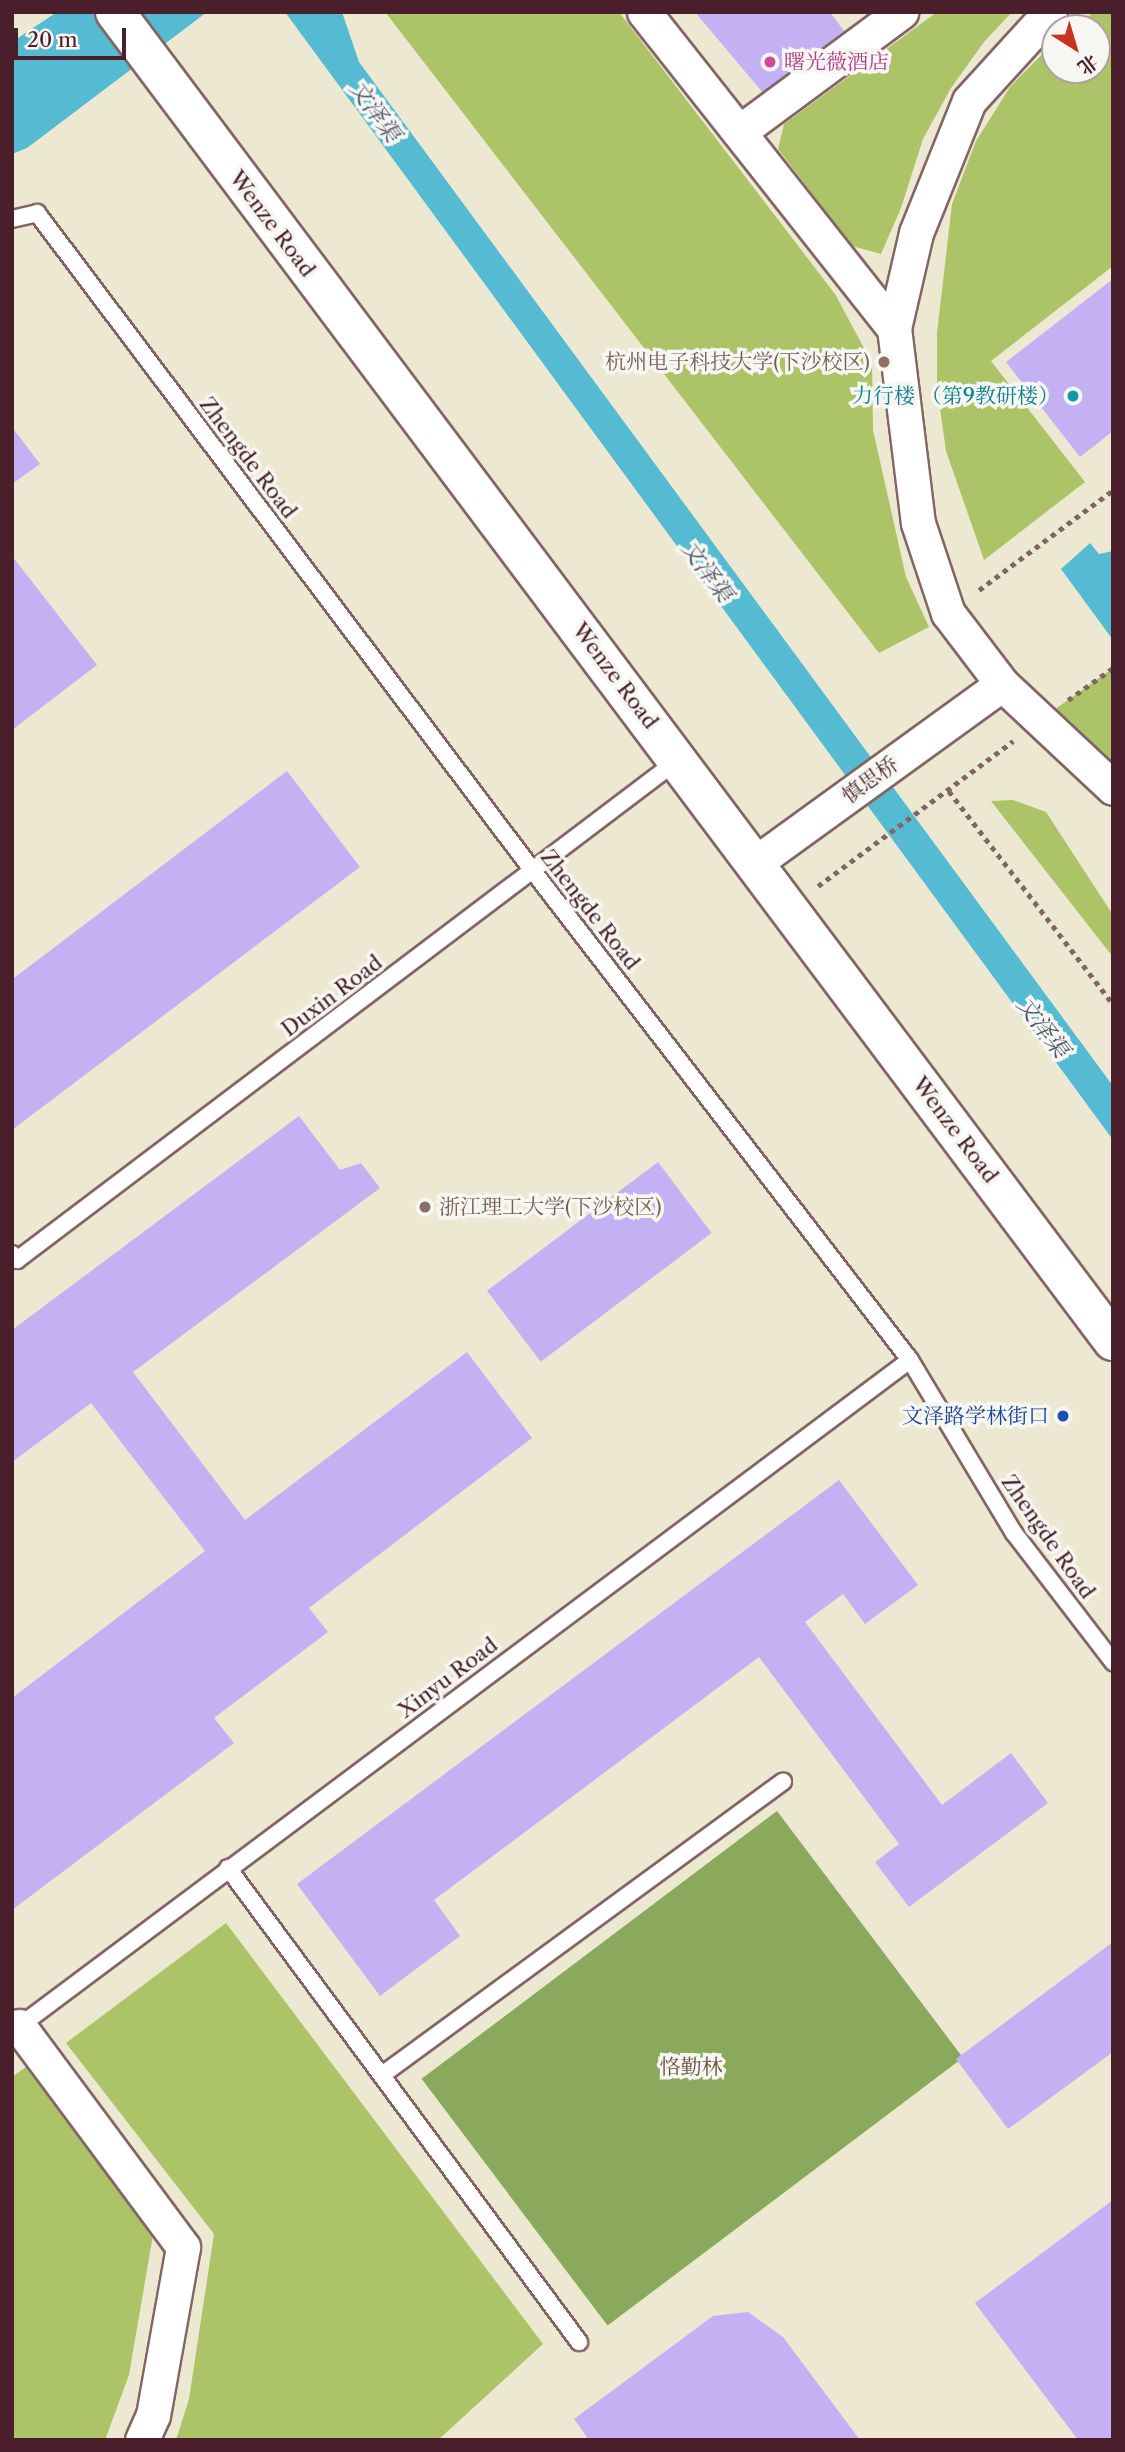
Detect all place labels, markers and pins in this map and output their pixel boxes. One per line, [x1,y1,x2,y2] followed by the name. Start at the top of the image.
[784,49,889,75] place label: 曙光薇酒店
[762,54,778,70] marker: 曙光薇酒店
[605,349,870,375] place label: 杭州电子科技大学(下沙校区)
[876,354,892,370] marker: 杭州电子科技大学(下沙校区)
[852,383,1059,409] place label: 力行楼 （第9教研楼）
[1065,388,1081,404] marker: 力行楼 （第9教研楼）
[439,1194,662,1220] place label: 浙江理工大学(下沙校区)
[417,1199,433,1215] marker: 浙江理工大学(下沙校区)
[902,1403,1049,1429] place label: 文泽路学林街口
[1055,1408,1071,1424] marker: 文泽路学林街口

